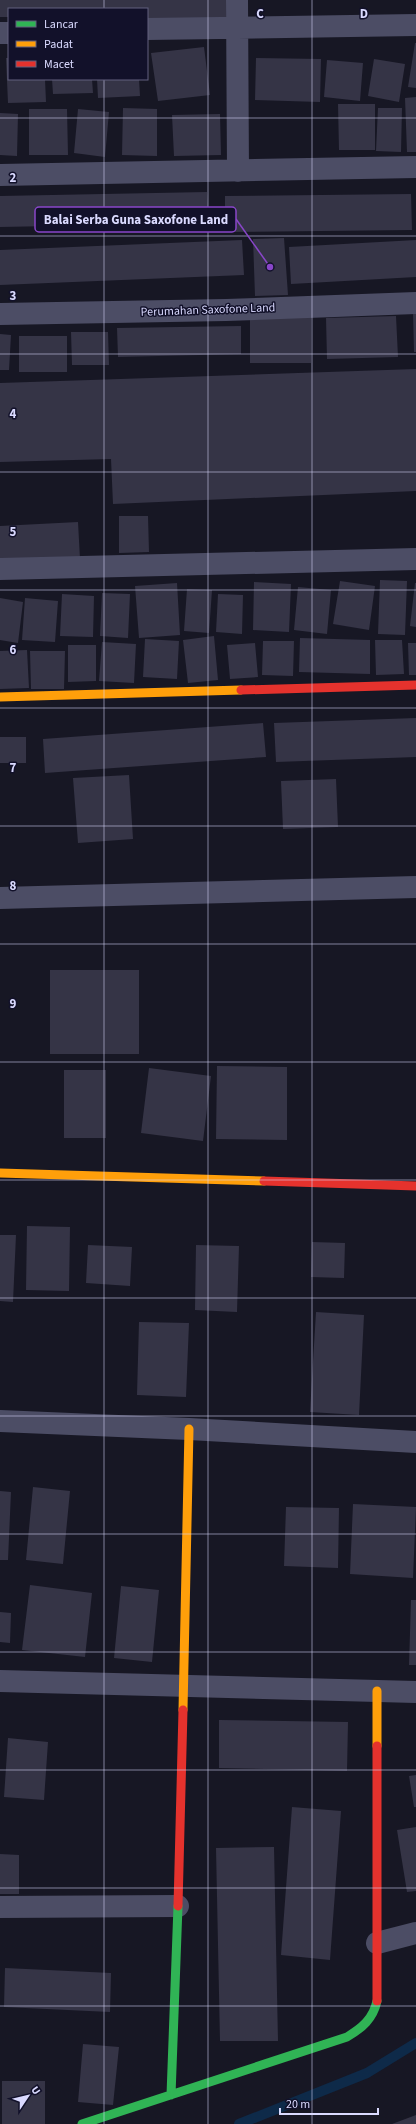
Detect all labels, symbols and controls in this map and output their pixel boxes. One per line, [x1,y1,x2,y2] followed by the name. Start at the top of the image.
[256,5,264,23] text: C
[360,5,368,23] text: D
[8,8,148,80] legend
[44,16,79,33] text: Lancar
[44,36,73,53] text: Padat
[44,56,74,73] text: Macet
[10,169,17,187] text: 2
[35,207,236,232] callout: Balai Serba Guna Saxofone Land
[44,211,228,229] text: Balai Serba Guna Saxofone Land
[10,287,17,305] text: 3
[140,299,276,321] street label: Perumahan Saxofone Land
[10,405,17,423] text: 4
[10,523,17,541] text: 5
[10,641,17,659] text: 6
[10,759,17,777] text: 7
[10,877,17,895] text: 8
[10,995,17,1013] text: 9
[8,2076,48,2116] north arrow
[28,2083,44,2098] text: U
[280,2090,378,2116] scale bar
[286,2096,310,2113] text: 20 m

